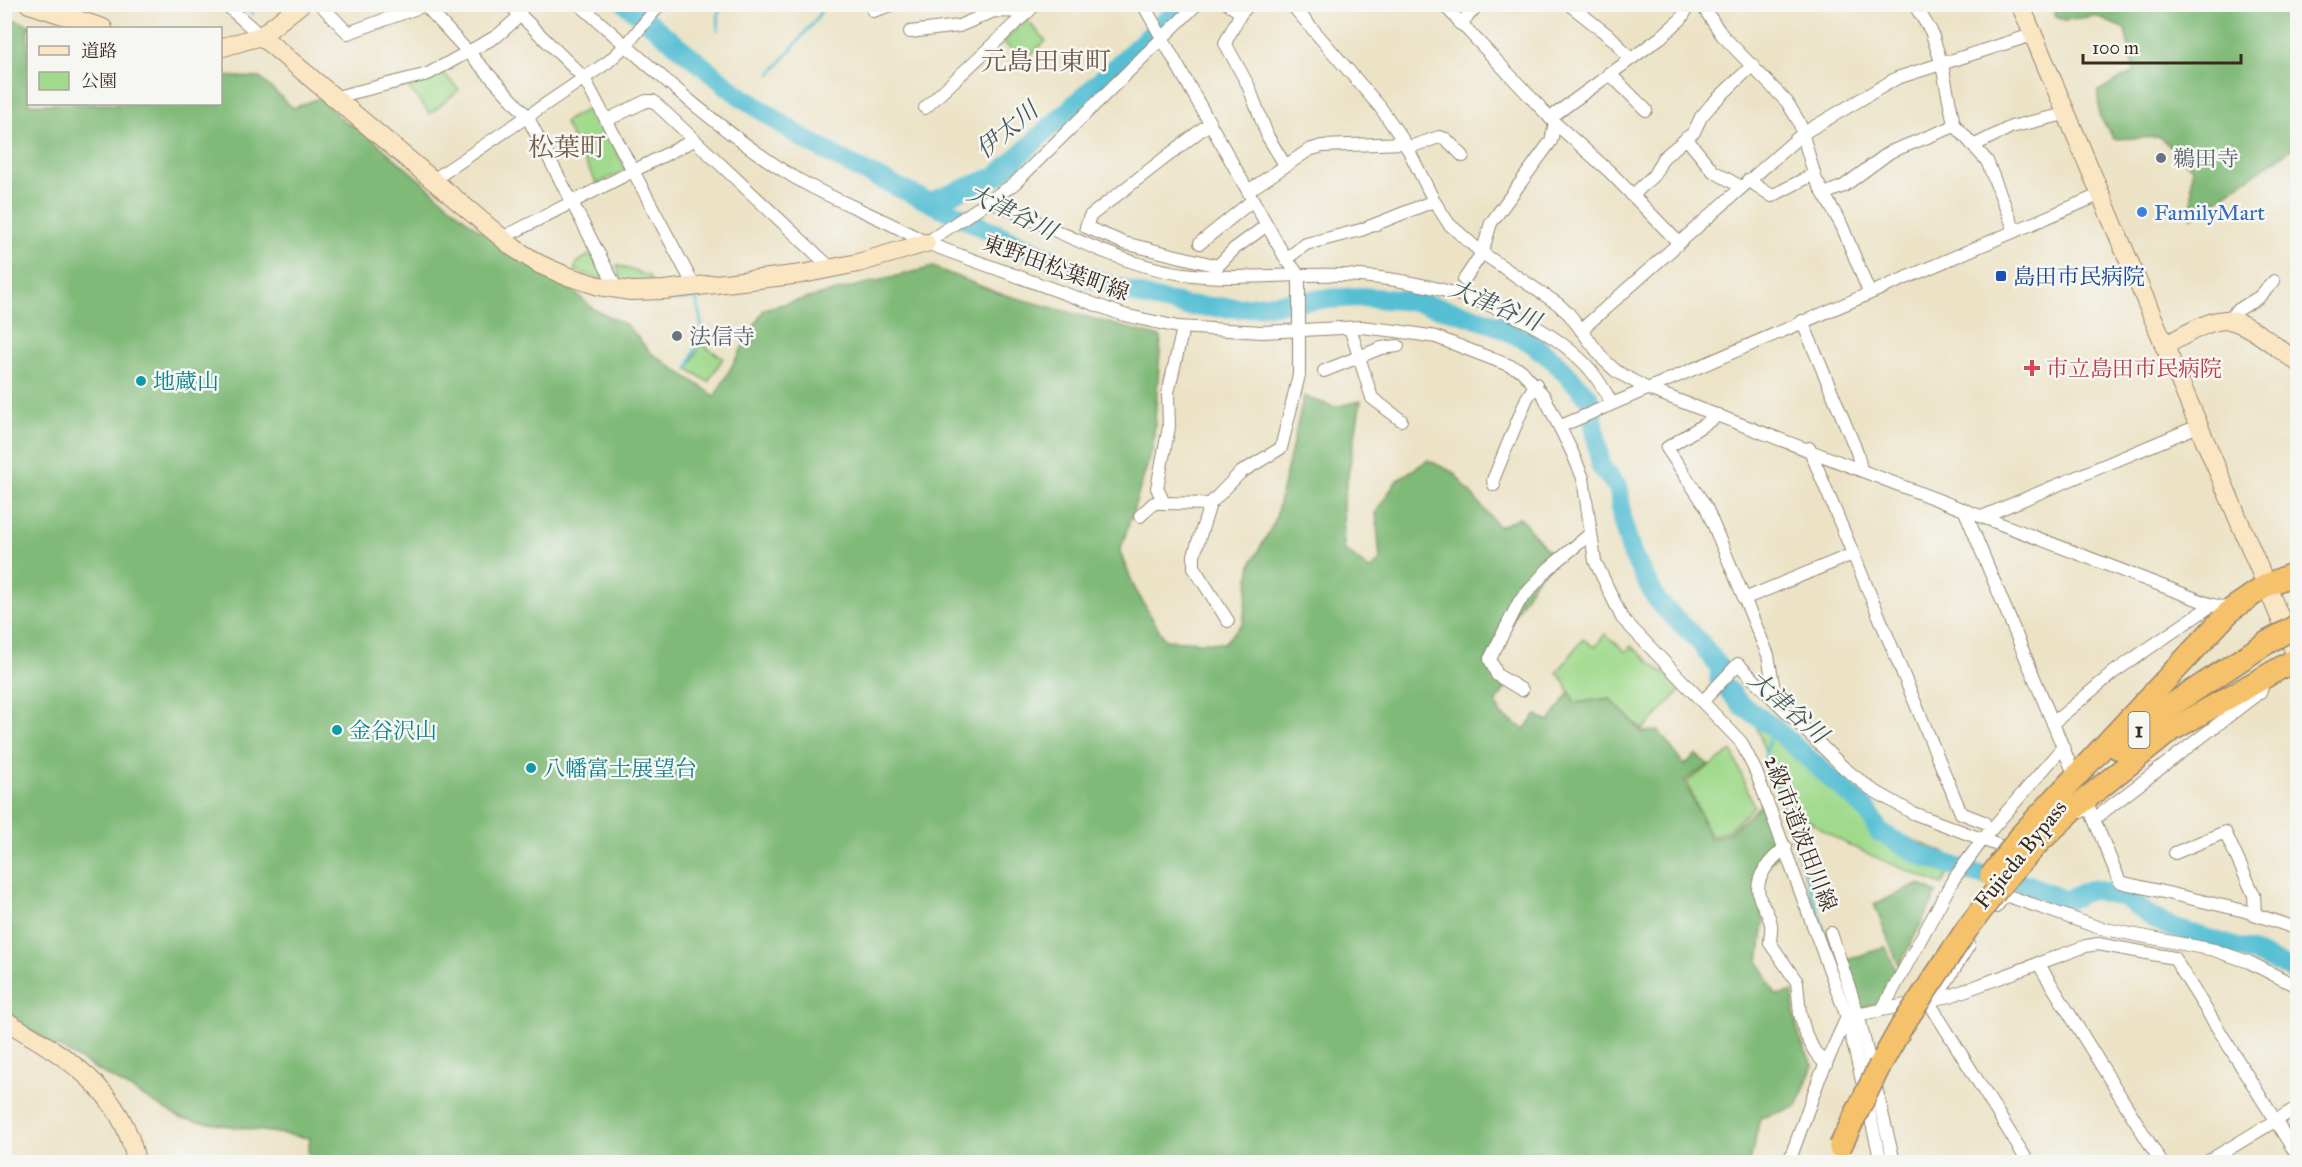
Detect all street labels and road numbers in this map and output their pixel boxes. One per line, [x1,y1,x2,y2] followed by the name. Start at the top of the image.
[979,228,1133,306] street label: 東野田松葉町線
[2128,712,2150,748] road number: 1
[1758,751,1843,915] street label: 2級市道波田川線
[1968,794,2073,914] street label: Fujieda Bypass

